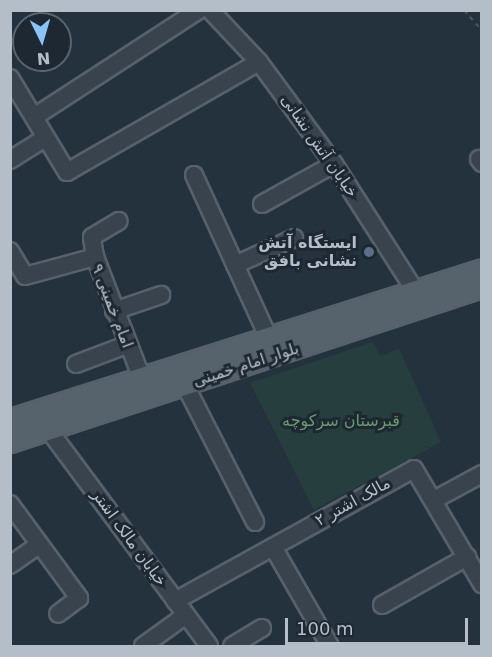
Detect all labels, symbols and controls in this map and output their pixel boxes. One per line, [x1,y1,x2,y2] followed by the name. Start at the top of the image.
[12,12,72,72] north arrow
[36,48,51,68] text: N
[276,91,362,201] street label: خیابان آتش نشانی
[258,233,357,271] place label: ایستگاه آتش نشانی بافق
[362,245,376,259] marker: ایستگاه آتش نشانی بافق
[87,261,137,351] street label: امام خمینی ۹
[191,339,301,391] street label: بلوار امام خمینی
[282,411,400,431] park label: قبرستان سرکوچه
[312,474,394,530] street label: مالک اشتر ۲
[87,486,171,590] street label: خیابان مالک اشتر
[288,606,471,644] scale bar
[296,618,354,639] text: 100 m

